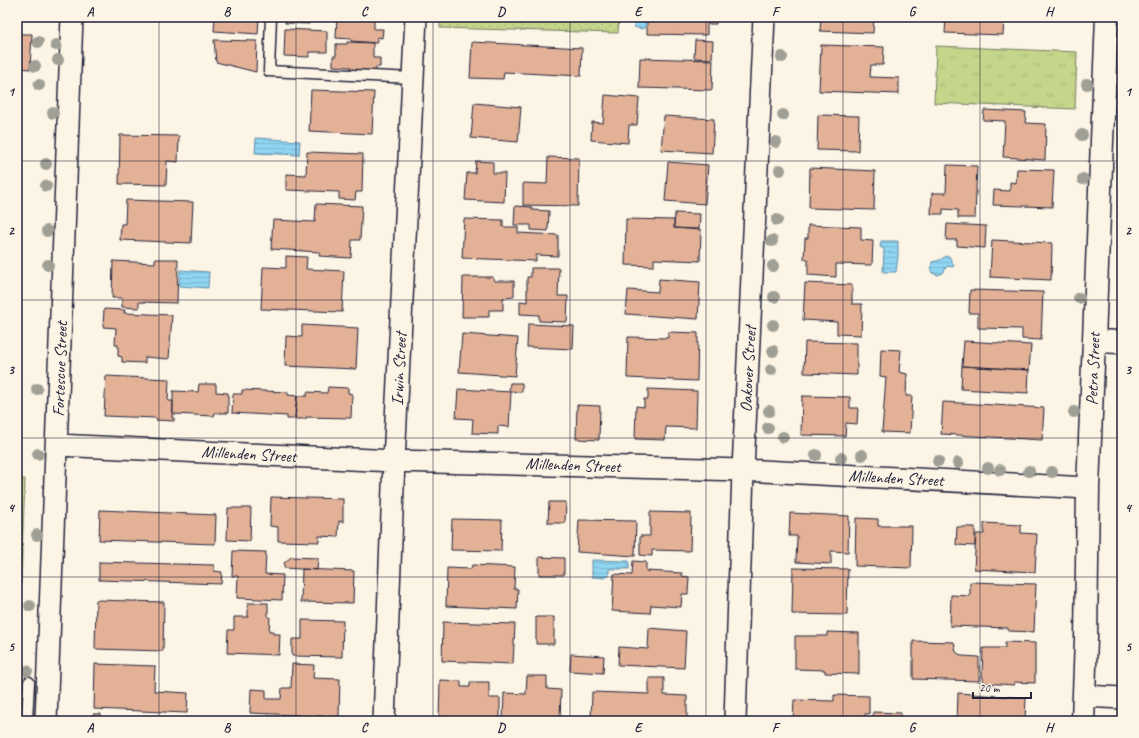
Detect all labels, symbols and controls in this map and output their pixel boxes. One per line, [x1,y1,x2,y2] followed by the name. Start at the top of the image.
[87,4,95,20] text: A
[224,4,232,20] text: B
[361,4,369,20] text: C
[497,4,506,20] text: D
[635,4,644,20] text: E
[772,4,781,20] text: F
[909,4,917,20] text: G
[1045,4,1055,20] text: H
[8,84,16,100] text: 1
[1125,84,1133,100] text: 1
[8,223,15,239] text: 2
[1125,223,1132,239] text: 2
[48,319,72,417] street label: Fortescue Street
[735,323,761,413] street label: Oakover Street
[387,329,412,406] street label: Irwin Street
[1081,330,1105,406] street label: Petra Street
[8,362,15,378] text: 3
[1125,362,1132,378] text: 3
[201,441,299,467] street label: Millenden Street
[525,453,623,477] street label: Millenden Street
[848,465,946,491] street label: Millenden Street
[8,500,16,516] text: 4
[1125,500,1133,516] text: 4
[8,639,15,655] text: 5
[1125,639,1132,655] text: 5
[973,674,1031,700] scale bar
[979,680,1001,696] text: 20 m
[87,720,95,736] text: A
[224,720,232,736] text: B
[361,720,369,736] text: C
[497,720,506,736] text: D
[635,720,644,736] text: E
[772,720,781,736] text: F
[909,720,917,736] text: G
[1045,720,1055,736] text: H

